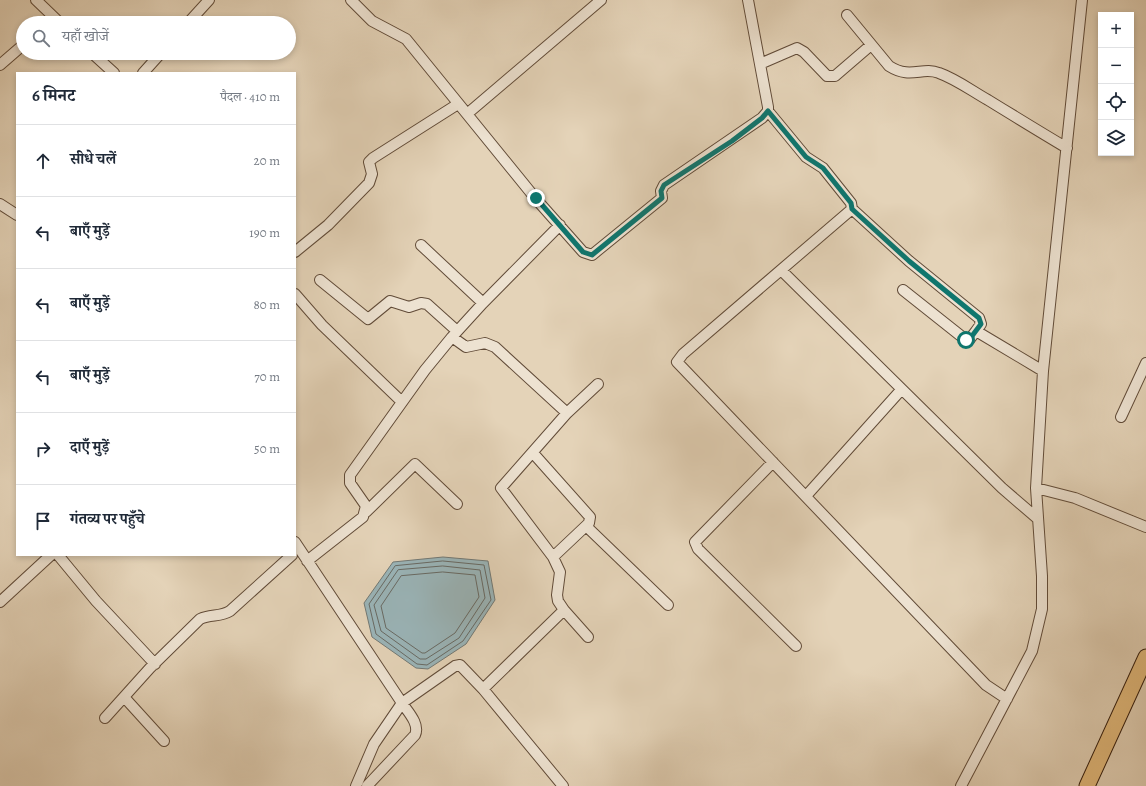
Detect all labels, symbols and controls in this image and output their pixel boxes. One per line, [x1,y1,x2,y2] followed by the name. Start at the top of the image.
[1098,12,1134,156] map controls
[1098,12,1134,48] button: +
[16,16,296,60] search box
[62,26,109,46] text: यहाँ खोजें
[30,27,52,49] icon: search
[1098,48,1134,84] button: −
[32,84,75,107] text: 6 मिनट
[1098,84,1134,120] button: locate
[220,88,280,105] text: पैदल · 410 m
[1098,120,1134,156] button: layers
[70,149,116,169] text: सीधे चलें
[32,150,54,172] icon: ahead
[254,152,280,169] text: 20 m
[527,189,545,207] route end
[70,221,110,241] text: बाएँ मुड़ें
[32,222,54,244] icon: left
[249,224,280,241] text: 190 m
[70,293,110,313] text: बाएँ मुड़ें
[32,294,54,316] icon: left
[253,296,280,313] text: 80 m
[957,331,975,349] route start
[70,365,110,385] text: बाएँ मुड़ें
[32,366,54,388] icon: left
[254,368,280,385] text: 70 m
[70,437,109,457] text: दाएँ मुड़ें
[32,438,54,460] icon: right
[254,440,280,457] text: 50 m
[70,509,145,529] text: गंतव्य पर पहुँचे
[32,510,54,532] icon: arrive

